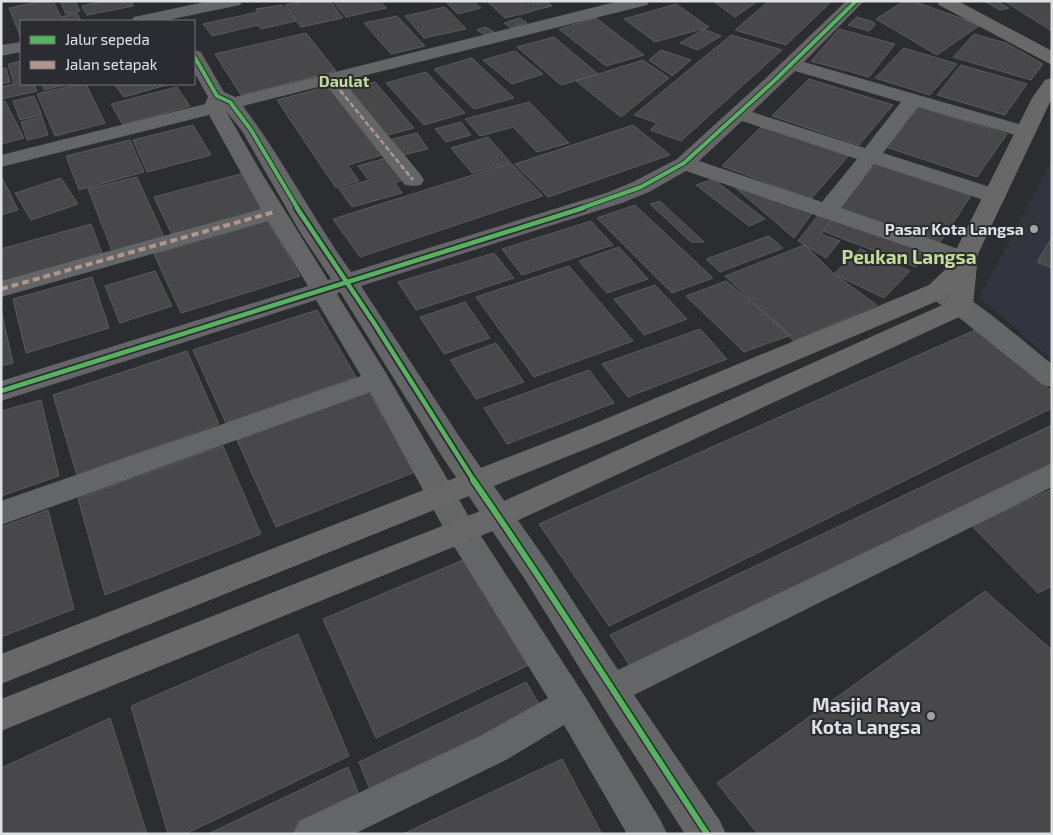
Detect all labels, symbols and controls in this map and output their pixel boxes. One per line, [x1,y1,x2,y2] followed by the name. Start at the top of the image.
[20,20,195,85] legend
[65,30,150,48] text: Jalur sepeda
[65,55,158,73] text: Jalan setapak
[319,71,370,90] district label: Daulat
[885,219,1024,238] place label: Pasar Kota Langsa
[1028,223,1040,235] marker: Pasar Kota Langsa
[841,245,977,268] district label: Peukan Langsa
[811,693,921,738] place label: Masjid Raya Kota Langsa
[925,710,937,722] marker: Masjid Raya Kota Langsa

